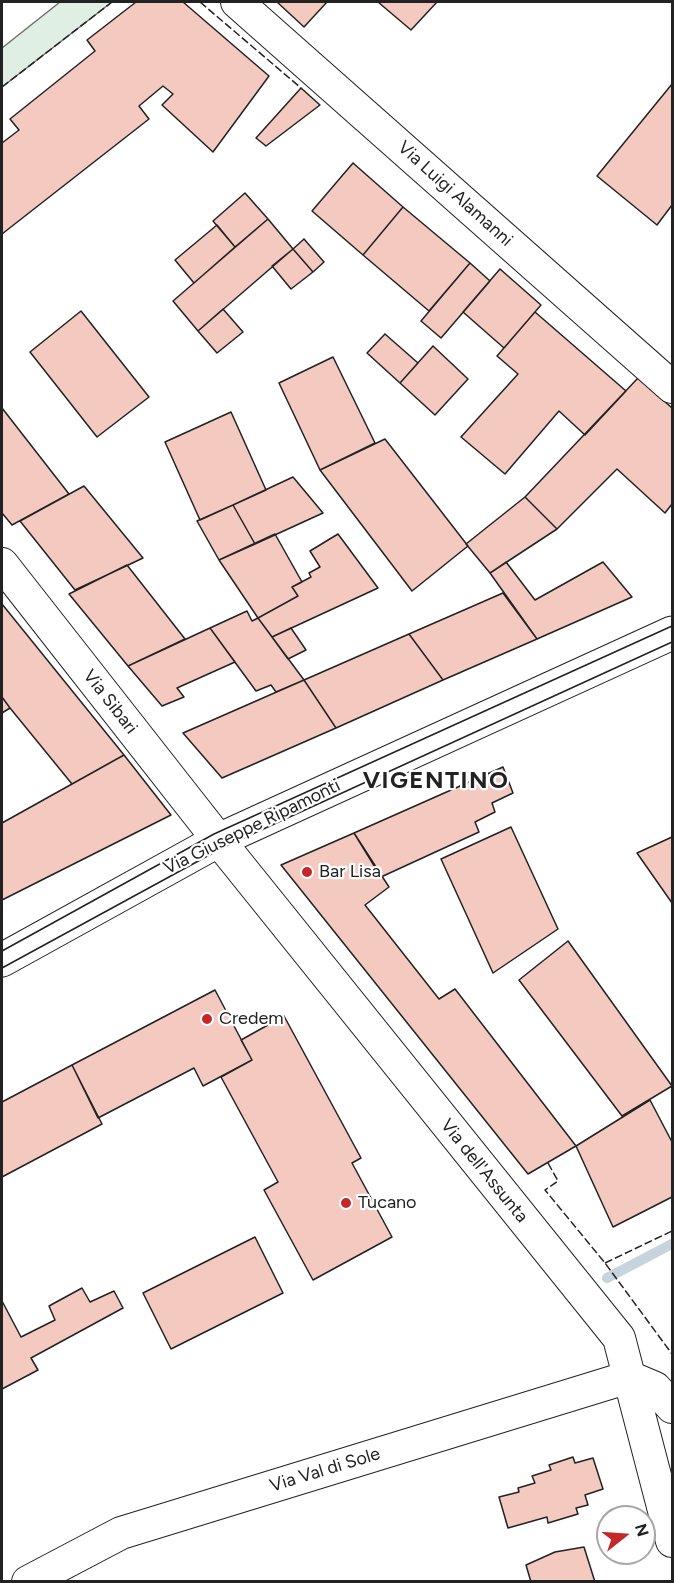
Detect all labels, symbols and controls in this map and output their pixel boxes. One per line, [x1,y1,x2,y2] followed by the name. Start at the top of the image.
[393,137,517,251] street label: Via Luigi Alamanni
[78,666,142,738] street label: Via Sibari
[363,767,509,795] district label: VIGENTINO
[160,775,344,879] street label: Via Giuseppe Ripamonti
[319,861,381,883] place label: Bar Lisa
[300,865,314,879] marker: Bar Lisa
[219,1008,284,1030] place label: Credem
[200,1012,214,1026] marker: Credem
[436,1115,532,1227] street label: Via dell'Assunta
[358,1192,417,1214] place label: Tucano
[339,1196,353,1210] marker: Tucano
[267,1443,383,1497] street label: Via Val di Sole
[596,1505,656,1565] north arrow
[631,1521,653,1539] text: N

